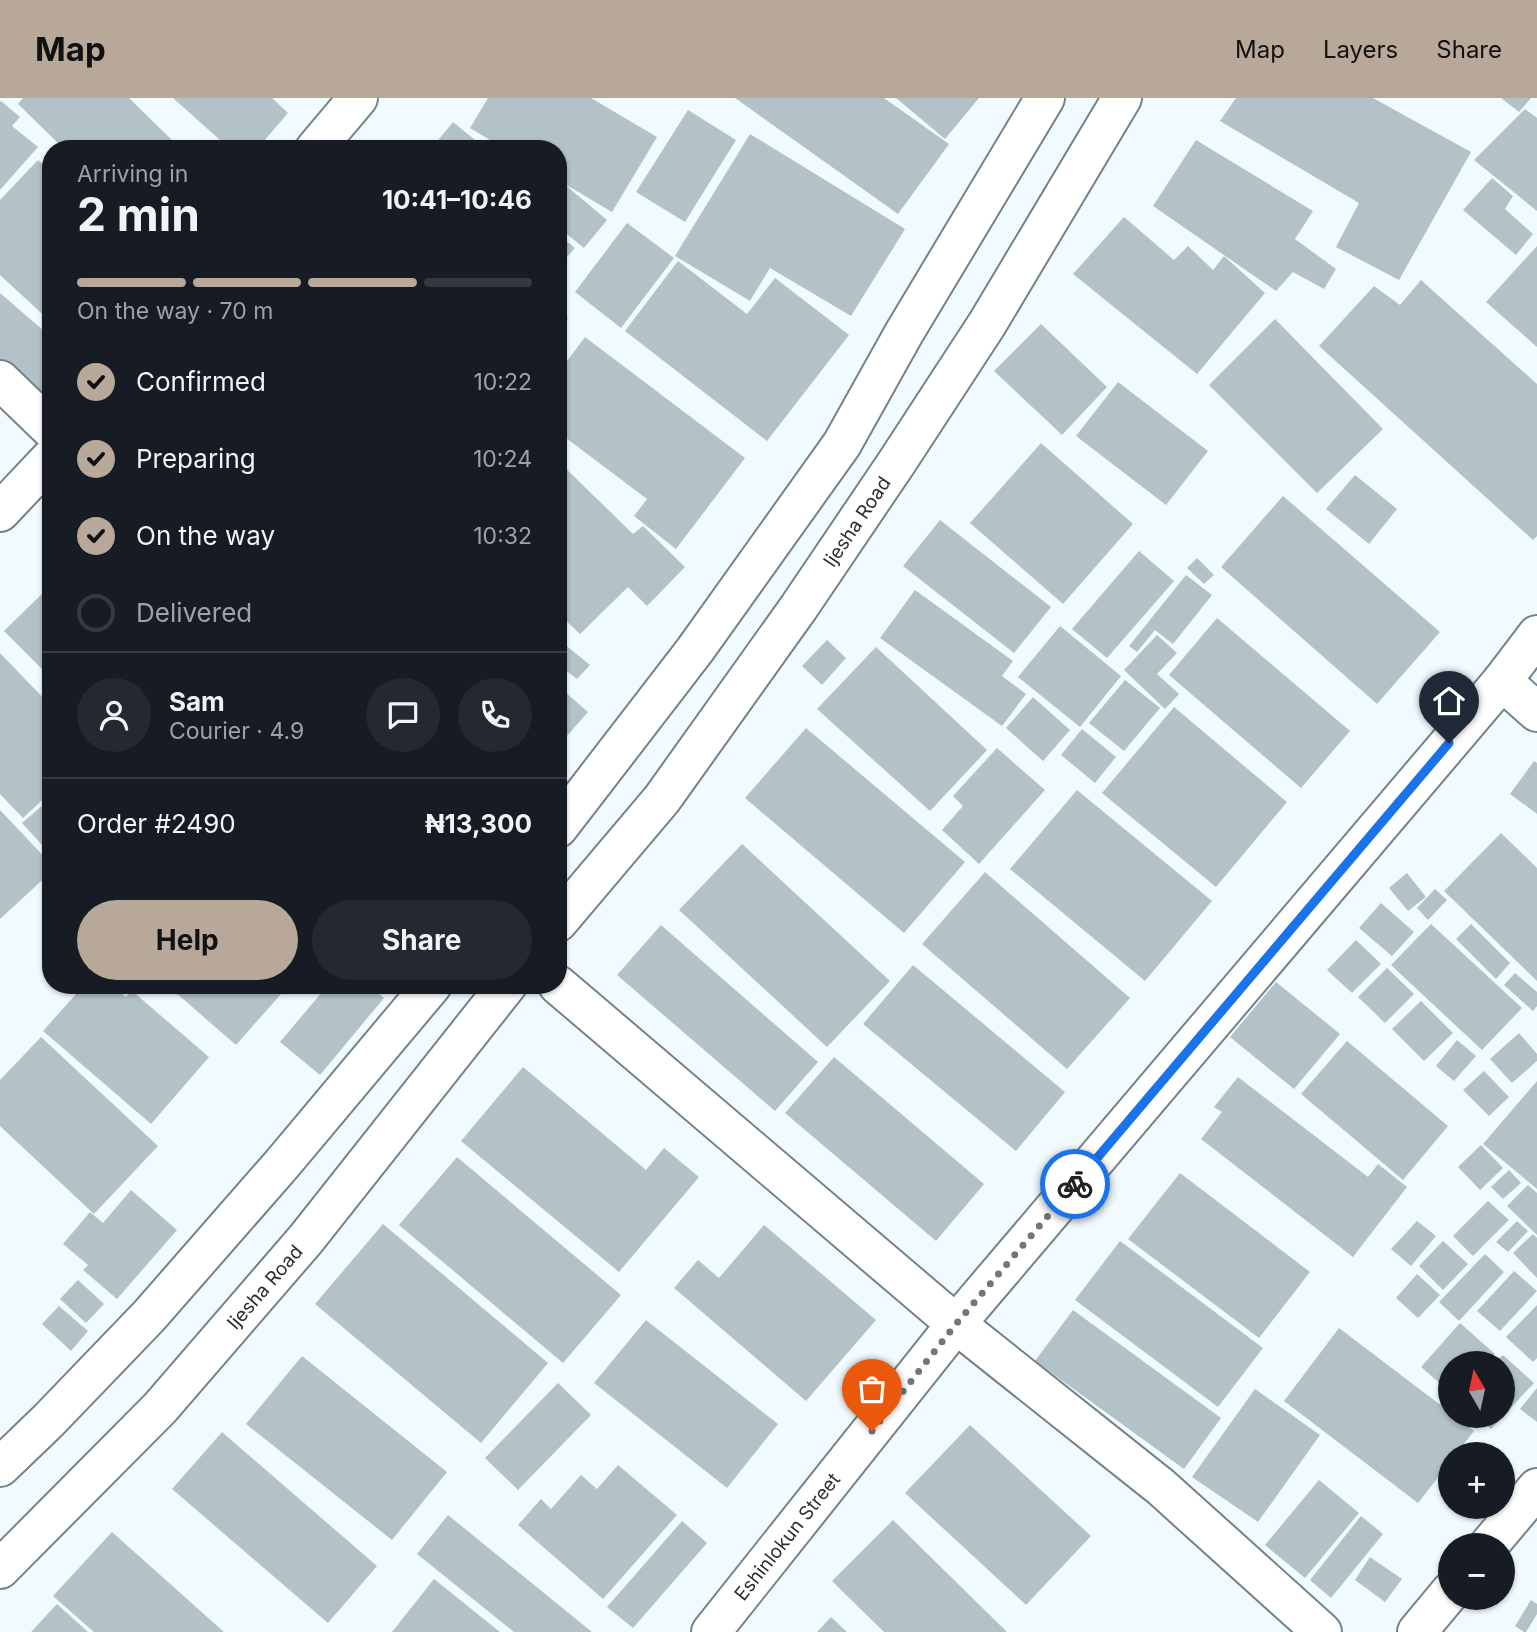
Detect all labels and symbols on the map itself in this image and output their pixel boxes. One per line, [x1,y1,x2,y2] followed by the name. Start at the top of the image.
[818,472,896,571] street label: Ijesha Road
[1419,671,1479,743] pin
[1040,1149,1110,1219] courier
[222,1240,308,1334] street label: Ijesha Road
[1438,1351,1516,1428] north arrow
[842,1359,902,1431] pin
[730,1468,845,1605] street label: Eshinlokun Street

